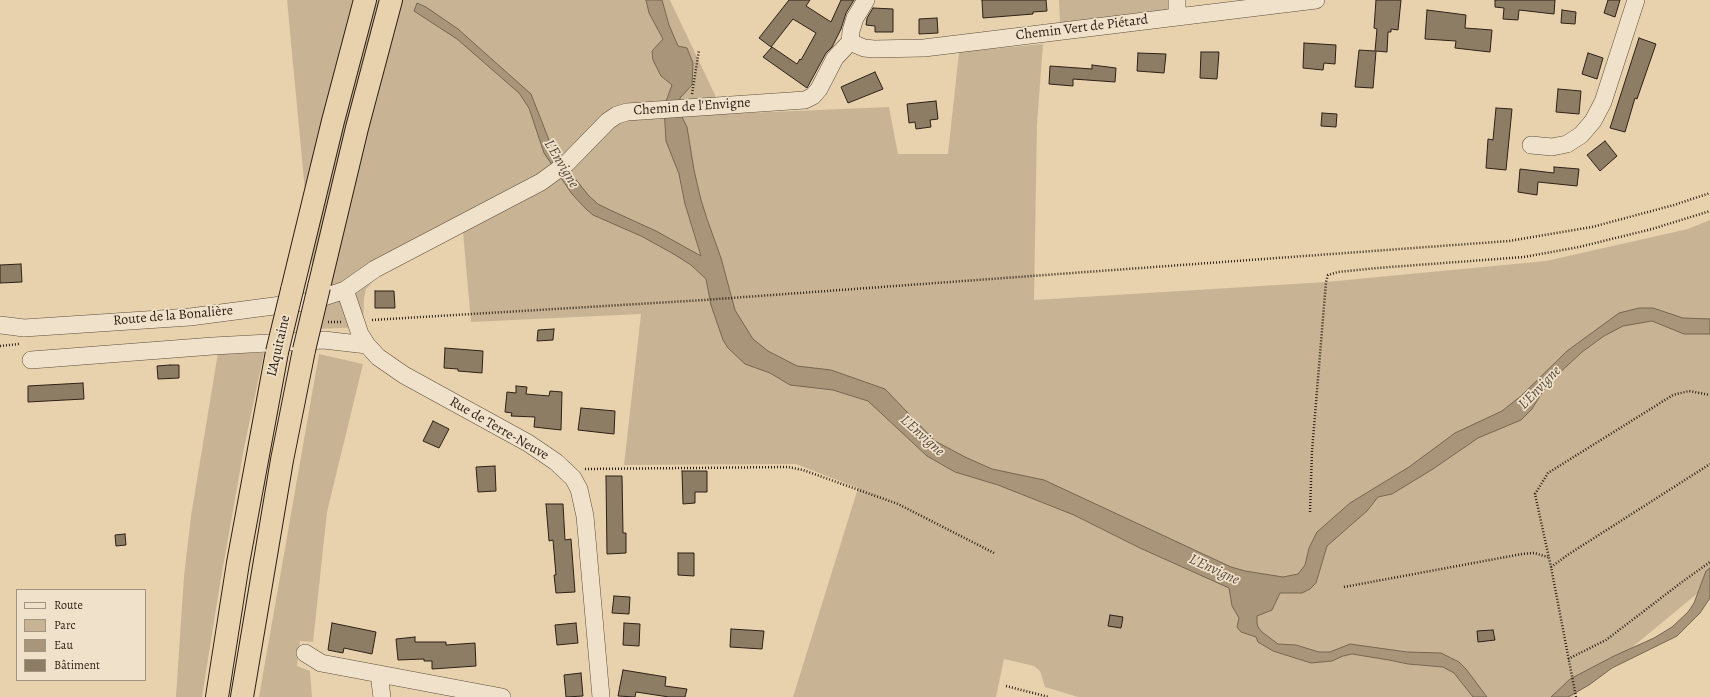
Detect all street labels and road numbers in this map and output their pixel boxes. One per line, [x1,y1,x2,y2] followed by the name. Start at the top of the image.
[1015,12,1149,44] street label: Chemin Vert de Piétard
[633,95,751,119] street label: Chemin de l'Envigne
[112,302,234,330] street label: Route de la Bonalière
[264,314,294,378] street label: L'Aquitaine
[446,394,552,464] street label: Rue de Terre-Neuve

